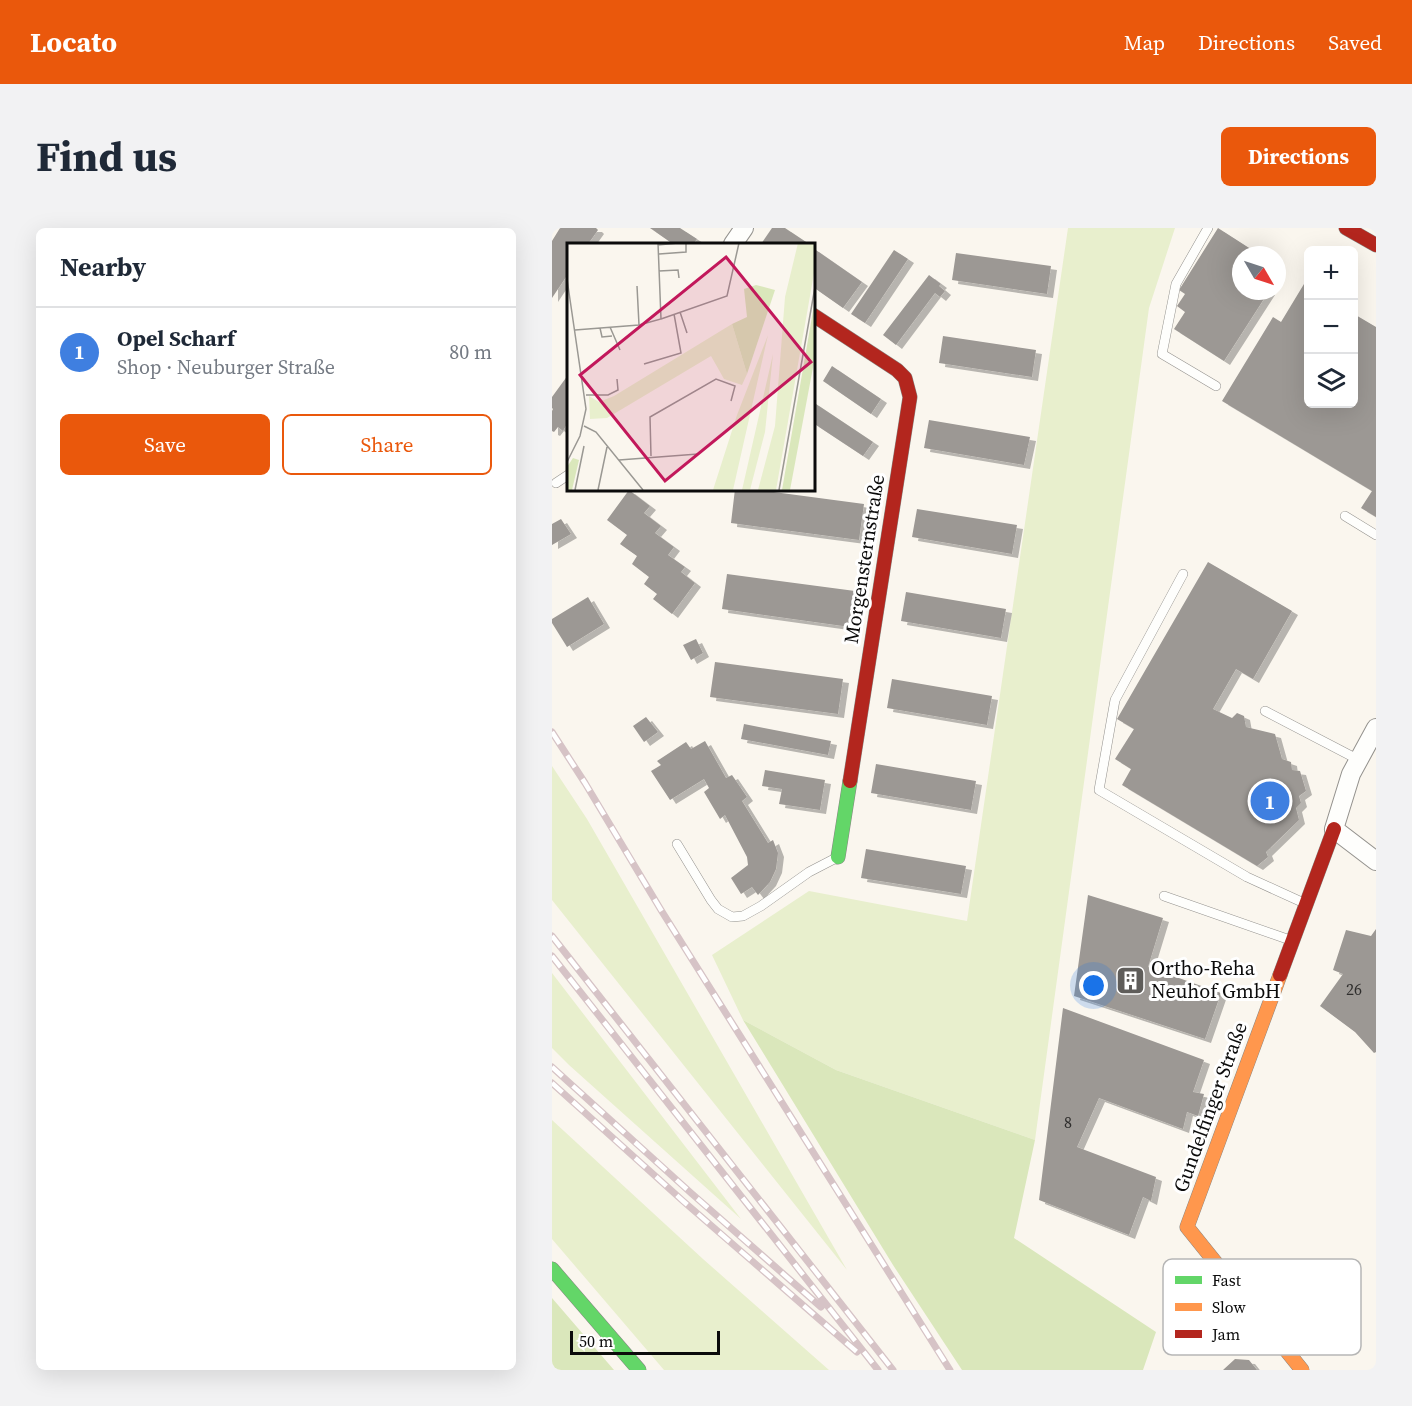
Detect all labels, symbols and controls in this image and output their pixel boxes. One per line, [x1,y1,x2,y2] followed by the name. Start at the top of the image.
[30,23,117,61] text: Locato
[1124,28,1165,57] text: Map
[1198,28,1295,57] text: Directions
[1328,28,1382,57] text: Saved
[36,127,177,185] text: Find us
[1221,127,1376,186] button: Directions
[567,243,814,490] inset map
[1232,246,1286,300] north arrow
[1304,246,1358,408] map controls
[1304,246,1358,300] button: +
[60,249,146,285] text: Nearby
[1304,300,1358,354] button: −
[117,323,235,353] text: Opel Scharf
[74,338,85,366] text: 1
[449,338,492,366] text: 80 m
[117,353,335,381] text: Shop · Neuburger Straße
[1304,354,1358,408] button: layers
[60,414,270,475] button: Save
[282,414,492,475] button: Share
[837,472,891,646] street label: Morgensternstraße
[1250,778,1290,824] pin: 1
[1151,954,1281,1005] place label: Ortho-Reha Neuhof GmbH
[1114,964,1146,996] building icon: Ortho-Reha Neuhof GmbH
[1079,971,1108,1000] your location
[1346,978,1362,1000] house number: 26
[1166,1018,1254,1196] street label: Gundelfinger Straße
[1064,1111,1072,1133] house number: 8
[1163,1259,1361,1355] legend
[1212,1269,1242,1291] text: Fast
[1212,1296,1247,1318] text: Slow
[1211,1323,1240,1345] text: Jam
[570,1328,720,1356] scale bar
[579,1330,613,1352] text: 50 m

